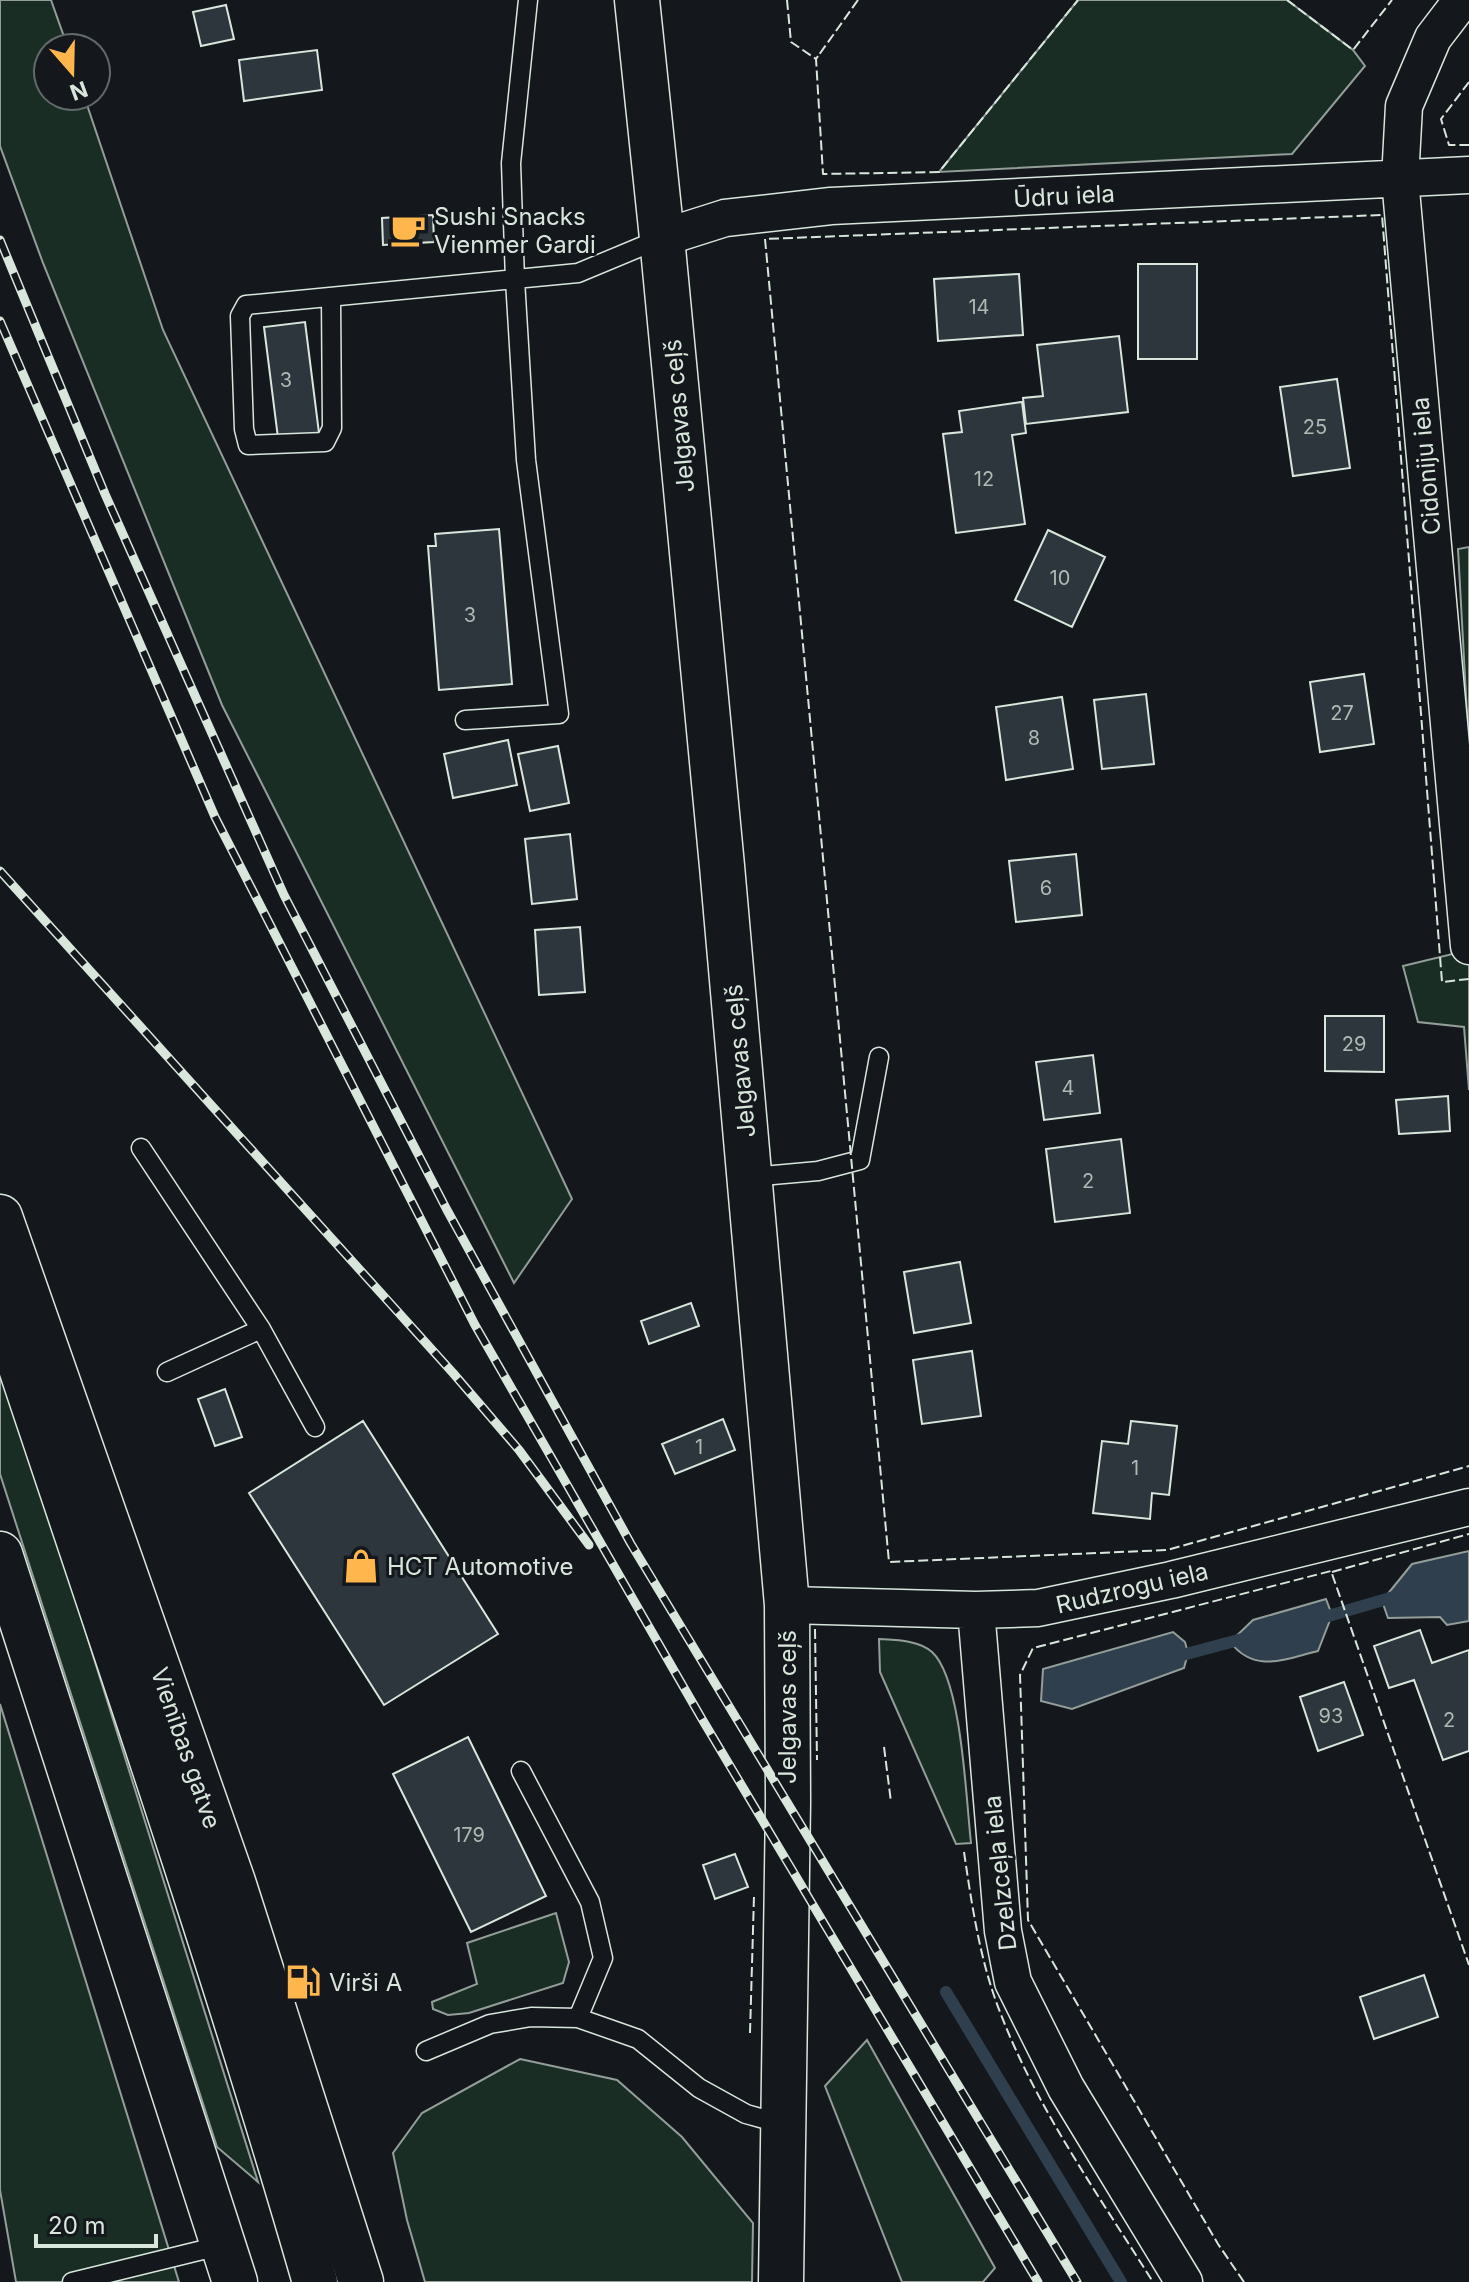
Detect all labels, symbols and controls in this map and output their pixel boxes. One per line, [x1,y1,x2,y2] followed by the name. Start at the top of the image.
[32,32,112,112] north arrow
[67,76,91,106] text: N
[1012,179,1116,213] street label: Ūdru iela
[434,202,596,259] place label: Sushi Snacks Vienmer Gardi
[389,211,427,249] cafe icon: Sushi Snacks Vienmer Gardi
[968,295,990,319] house number: 14
[658,338,700,494] street label: Jelgavas ceļš
[280,368,292,392] house number: 3
[1406,396,1446,536] street label: Cidoniju iela
[1303,415,1327,439] house number: 25
[974,467,994,491] house number: 12
[1050,566,1070,590] house number: 10
[464,603,476,627] house number: 3
[1330,701,1354,725] house number: 27
[1028,726,1040,750] house number: 8
[1040,876,1052,900] house number: 6
[719,983,761,1139] street label: Jelgavas ceļš
[1342,1032,1366,1056] house number: 29
[1062,1076,1074,1100] house number: 4
[1082,1169,1094,1193] house number: 2
[695,1435,703,1459] house number: 1
[1131,1456,1139,1480] house number: 1
[342,1547,380,1585] shop icon: HCT Automotive
[387,1552,573,1581] place label: HCT Automotive
[1053,1556,1211,1620] street label: Rudzrogu iela
[773,1630,802,1784] street label: Jelgavas ceļš
[145,1664,227,1832] street label: Vienības gatve
[1319,1704,1343,1728] house number: 93
[1443,1708,1455,1732] house number: 2
[977,1794,1023,1952] street label: Dzelzceļa iela
[453,1823,485,1847] house number: 179
[284,1963,322,2001] fuel station icon: Virši A
[329,1968,402,1997] place label: Virši A
[36,2198,156,2248] scale bar
[48,2211,106,2240] text: 20 m

